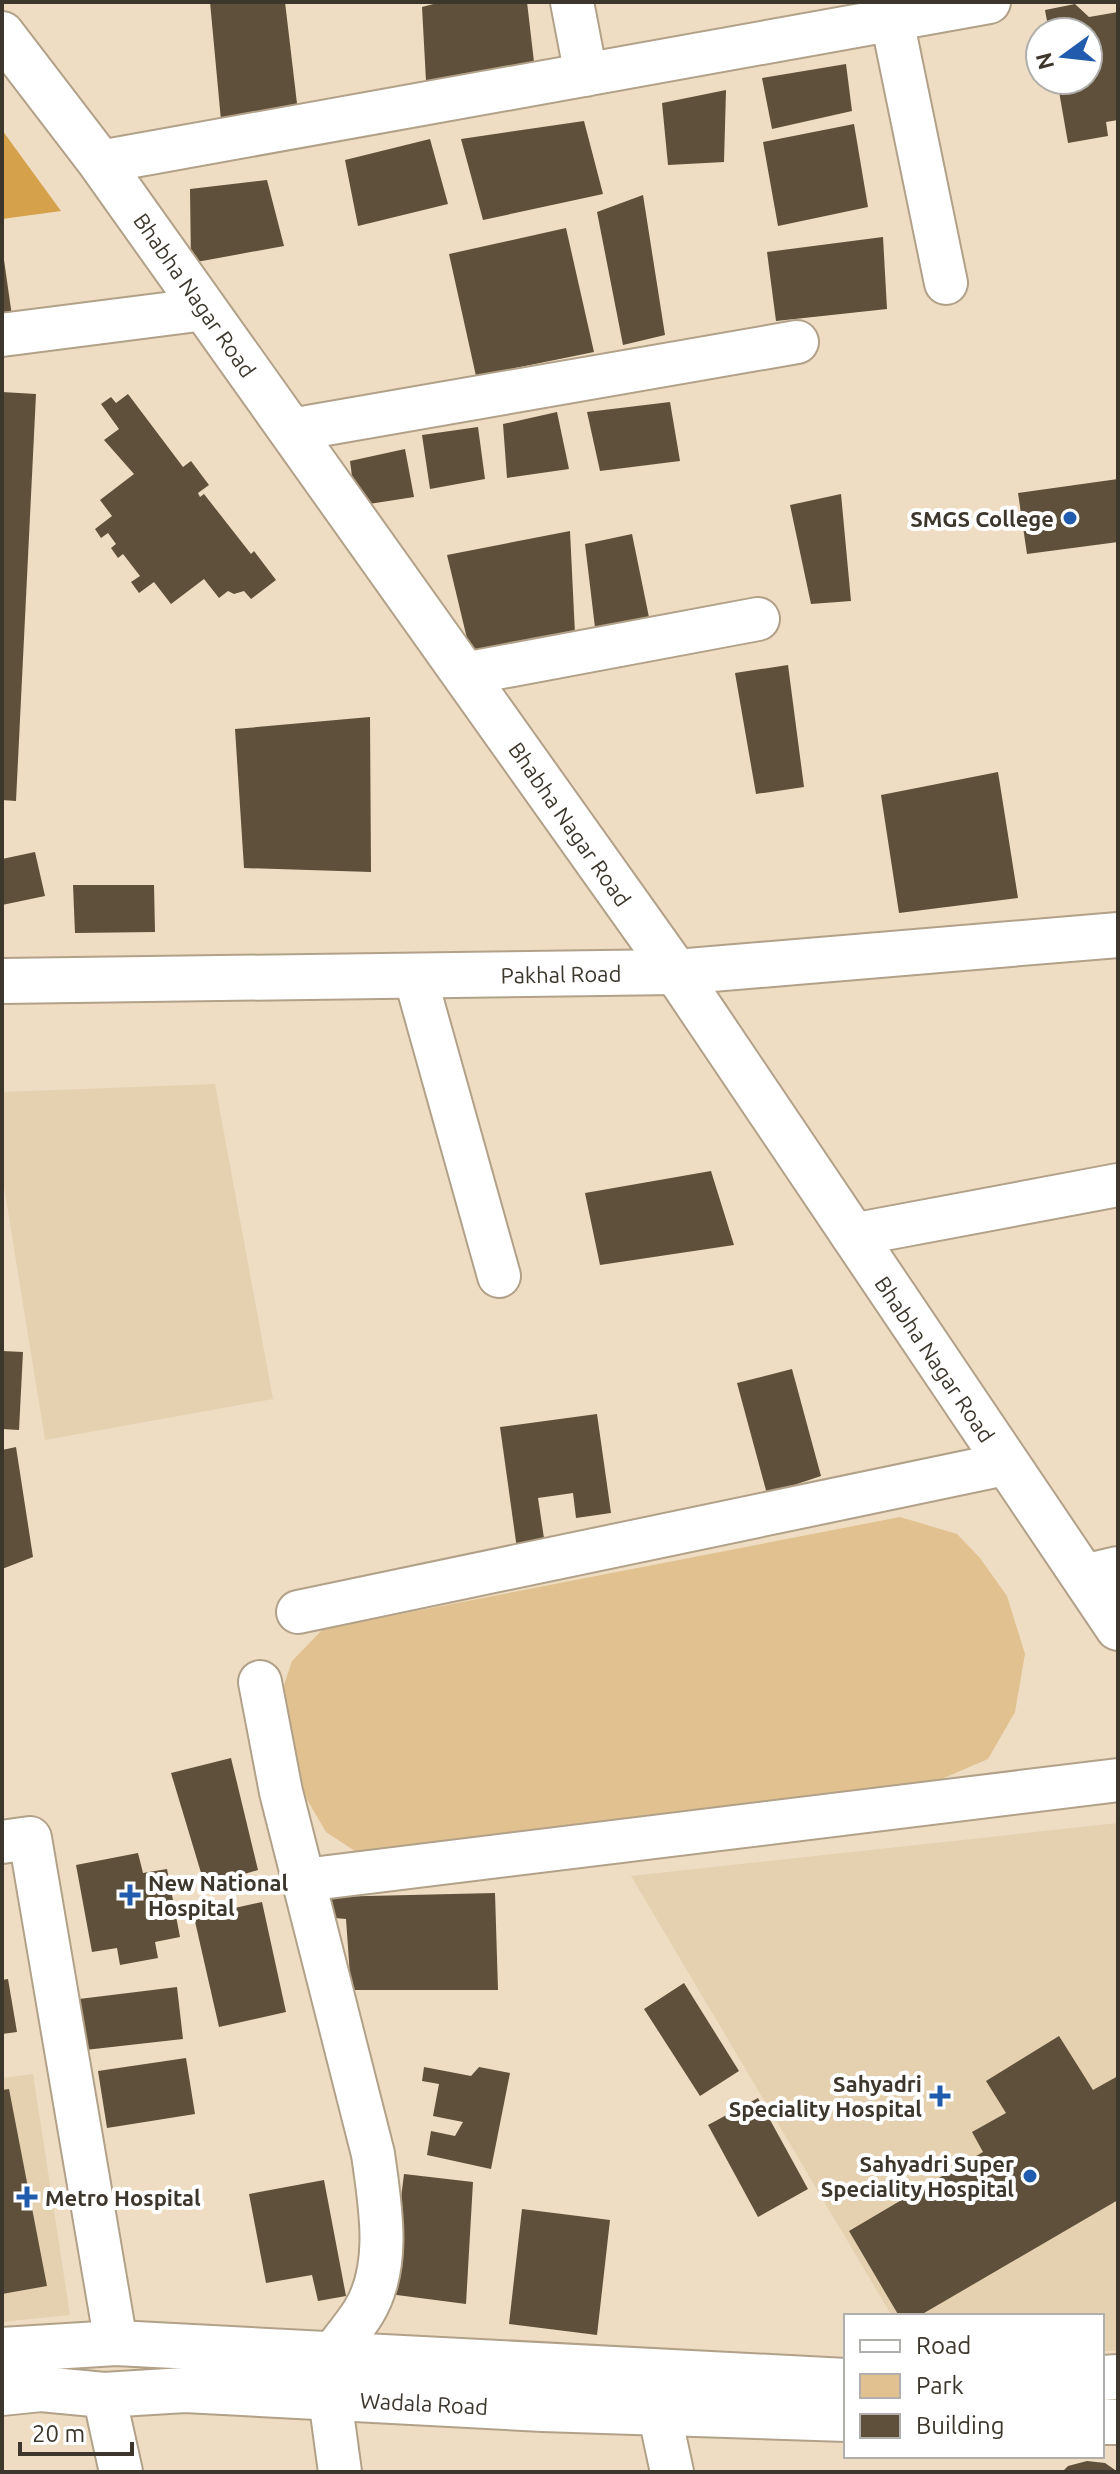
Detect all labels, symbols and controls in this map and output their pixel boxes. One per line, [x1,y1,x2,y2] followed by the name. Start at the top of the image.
[1024,16,1104,96] north arrow
[1030,50,1058,72] text: N
[129,208,261,382] street label: Bhabha Nagar Road
[910,506,1054,531] place label: SMGS College
[1061,509,1079,527] marker: SMGS College
[504,737,636,911] street label: Bhabha Nagar Road
[500,960,622,988] street label: Pakhal Road
[870,1271,1000,1447] street label: Bhabha Nagar Road
[148,1870,289,1920] place label: New National Hospital
[119,1884,141,1906] marker: New National Hospital
[729,2071,922,2121] place label: Sahyadri Speciality Hospital
[929,2085,951,2107] marker: Sahyadri Speciality Hospital
[821,2151,1014,2201] place label: Sahyadri Super Speciality Hospital
[1021,2167,1039,2185] marker: Sahyadri Super Speciality Hospital
[45,2185,201,2210] place label: Metro Hospital
[16,2186,38,2208] marker: Metro Hospital
[844,2314,1104,2458] legend
[916,2332,971,2359] text: Road
[916,2372,964,2399] text: Park
[359,2387,489,2419] street label: Wadala Road
[20,2406,132,2456] scale bar
[916,2412,1004,2439] text: Building
[32,2420,85,2447] text: 20 m

